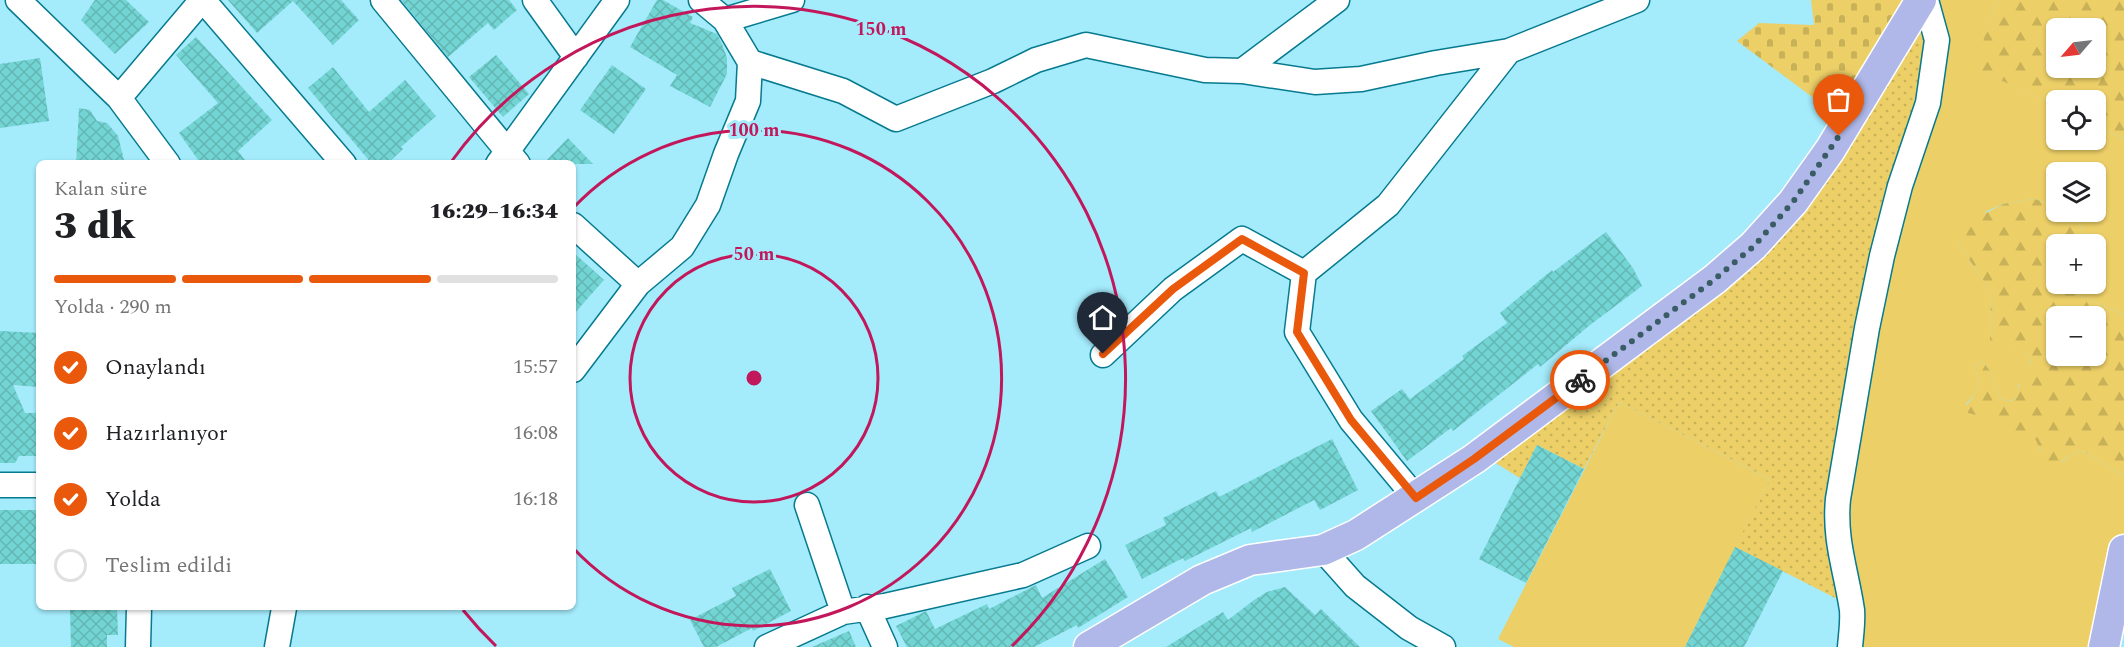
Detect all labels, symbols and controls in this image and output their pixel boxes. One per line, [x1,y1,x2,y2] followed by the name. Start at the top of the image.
[855,16,907,43] text: 150 m
[2046,18,2106,78] north arrow
[2046,18,2106,366] map controls
[1813,74,1864,136] pin
[1822,83,1855,116] icon: bag
[2046,90,2106,150] button: locate
[728,117,780,144] text: 100 m
[2046,162,2106,222] button: layers
[54,174,147,204] text: Kalan süre
[429,195,558,228] text: 16:29–16:34
[54,197,135,256] text: 3 dk
[2046,234,2106,294] button: +
[734,241,774,268] text: 50 m
[54,292,172,322] text: Yolda · 290 m
[1077,292,1128,354] pin
[1086,301,1119,334] icon: home
[2046,306,2106,366] button: −
[1550,350,1610,410] courier
[54,351,87,384] icon: check
[105,351,206,384] text: Onaylandı
[513,352,558,382] text: 15:57
[1564,364,1597,397] icon: bike
[744,368,764,388] centre of rings
[54,417,87,450] icon: check
[105,417,228,450] text: Hazırlanıyor
[513,418,558,448] text: 16:08
[54,483,87,516] icon: check
[105,483,161,516] text: Yolda
[513,484,558,514] text: 16:18
[105,549,232,582] text: Teslim edildi

